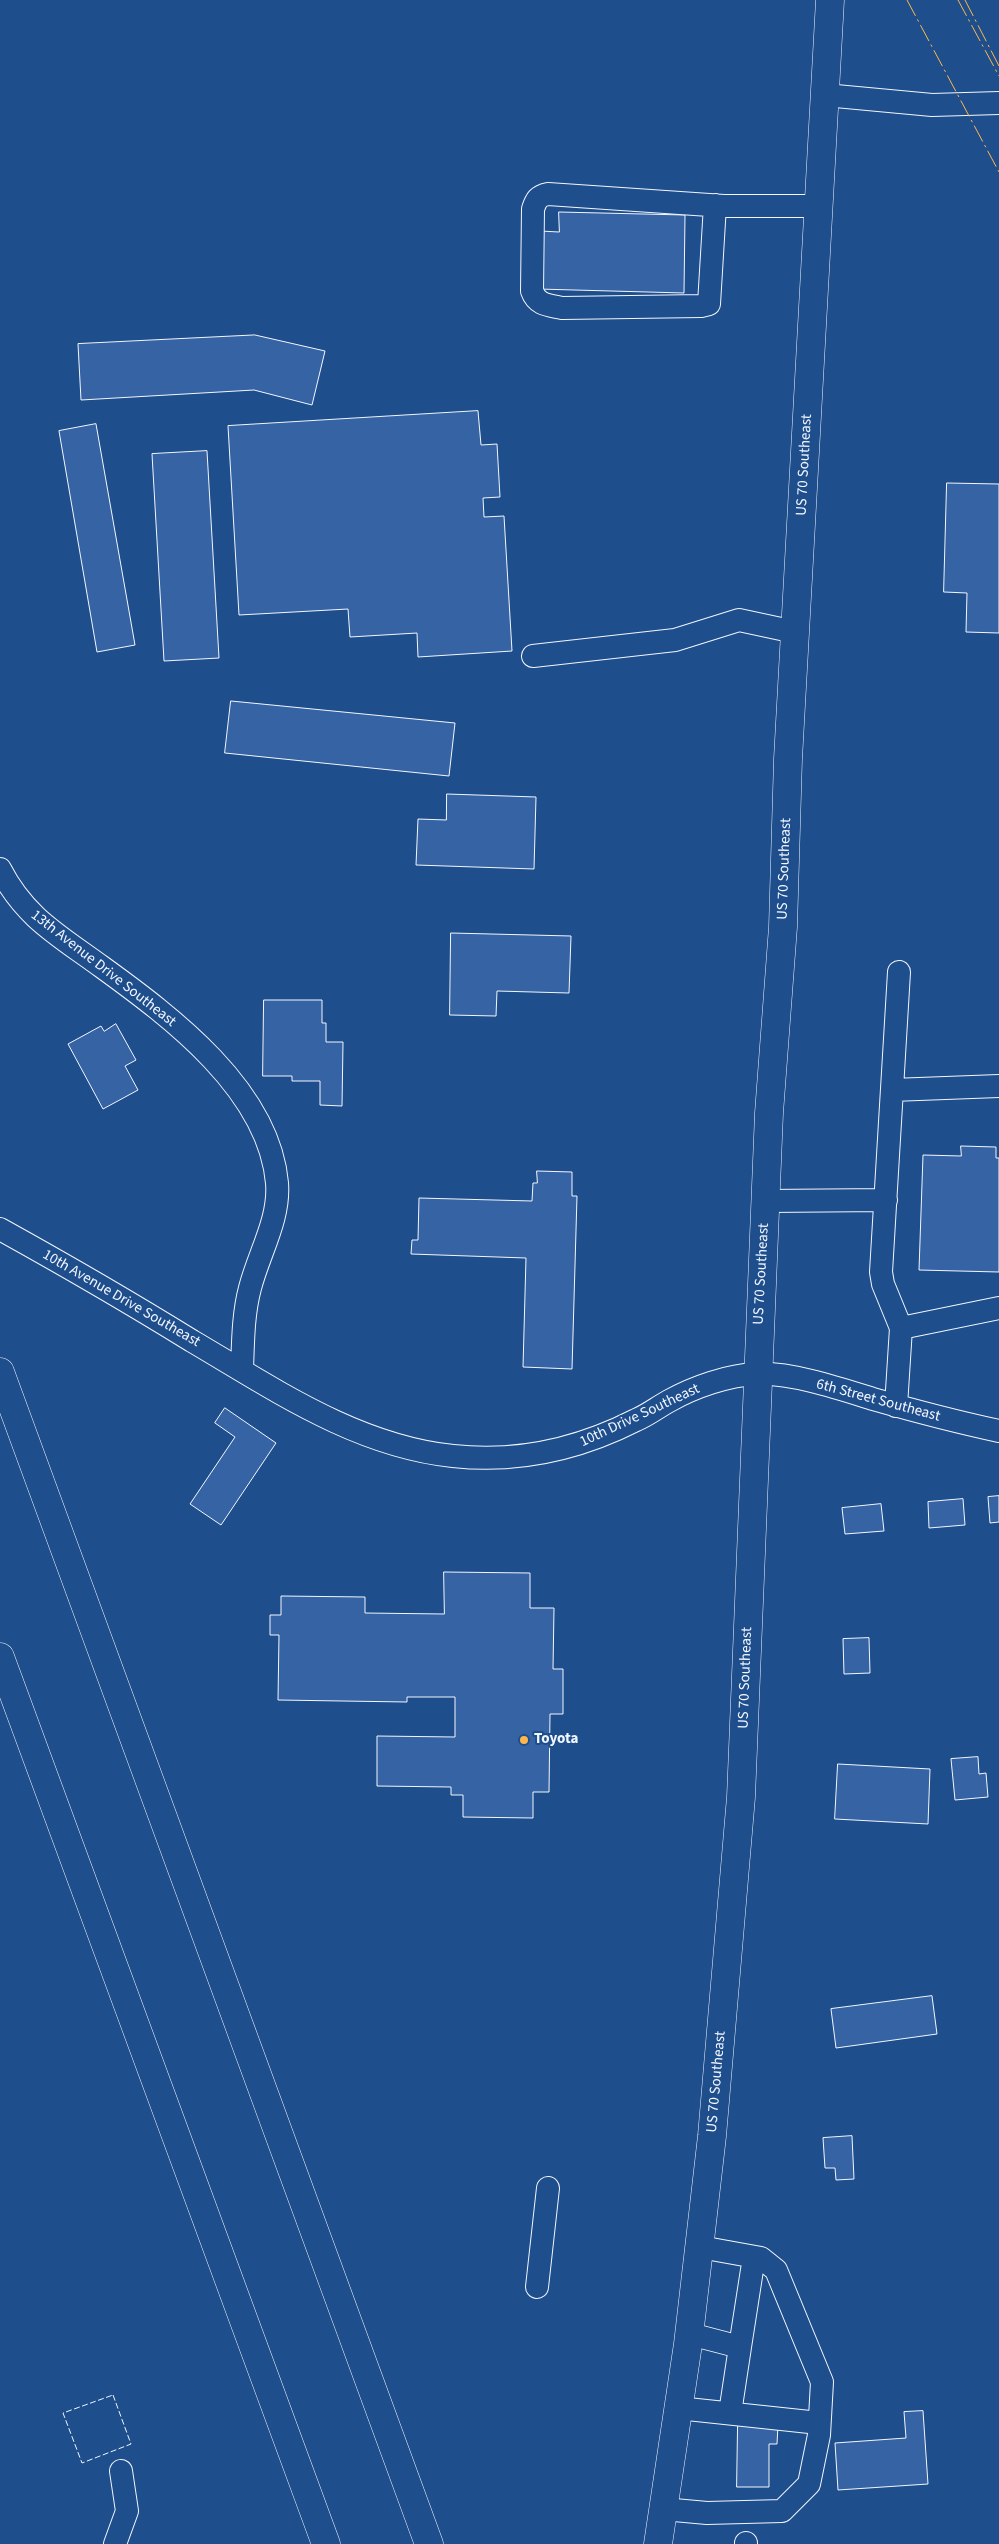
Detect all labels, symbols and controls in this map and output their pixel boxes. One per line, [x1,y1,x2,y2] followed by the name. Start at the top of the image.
[793,414,817,516] street label: US 70 Southeast
[774,818,796,920] street label: US 70 Southeast
[27,907,179,1031] street label: 13th Avenue Drive Southeast
[750,1223,774,1325] street label: US 70 Southeast
[39,1246,203,1352] street label: 10th Avenue Drive Southeast
[814,1376,942,1426] street label: 6th Street Southeast
[577,1380,703,1452] street label: 10th Drive Southeast
[735,1627,757,1729] street label: US 70 Southeast
[534,1731,578,1749] place label: Toyota
[518,1734,530,1746] marker: Toyota
[704,2030,730,2134] street label: US 70 Southeast

